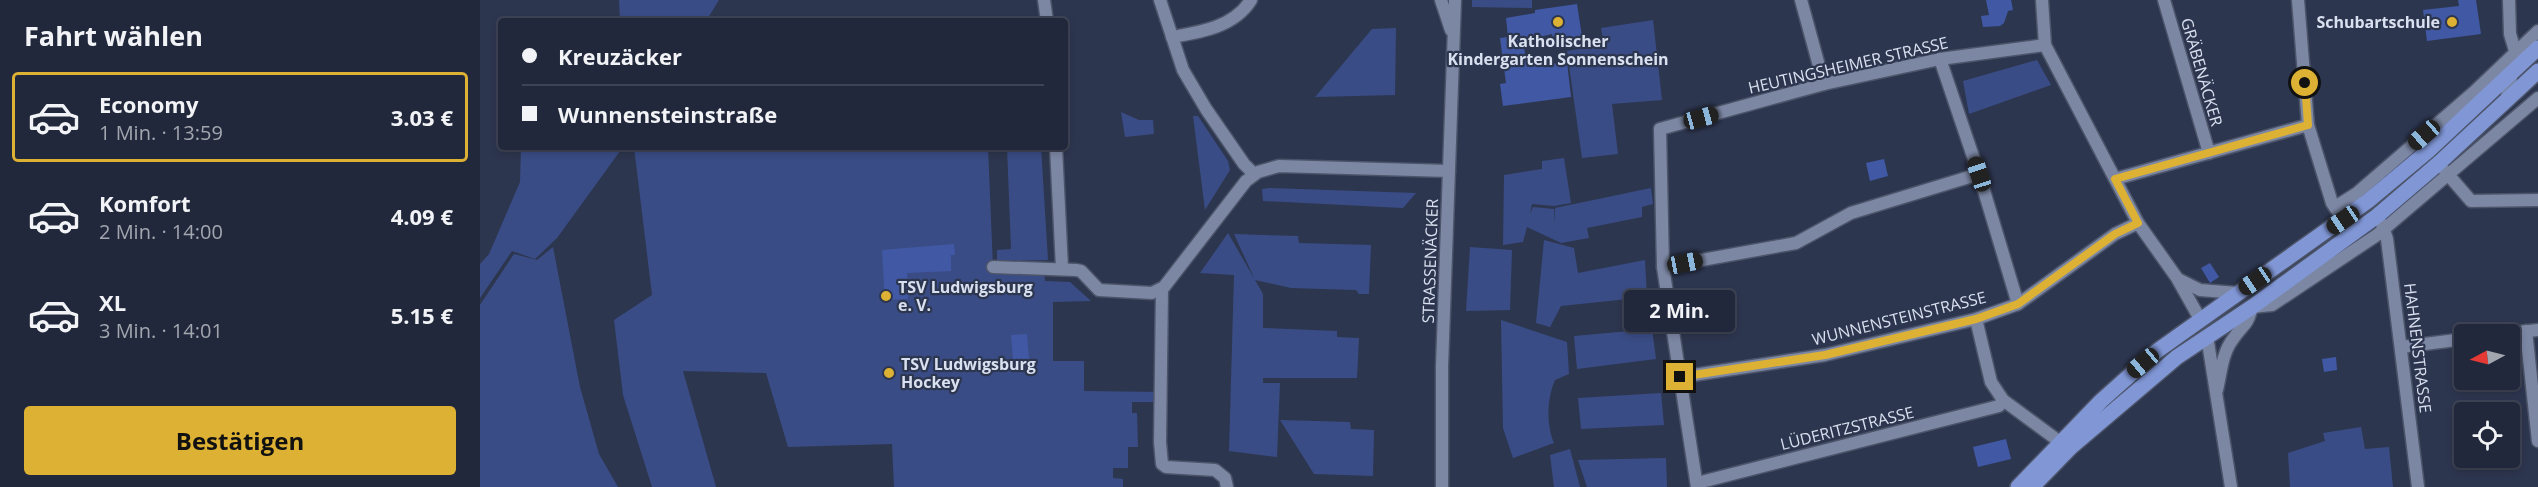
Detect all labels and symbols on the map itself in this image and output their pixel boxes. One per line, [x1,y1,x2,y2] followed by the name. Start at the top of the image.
[2316,11,2440,33] place label: Schubartschule
[1551,15,1565,29] marker: Katholischer Kindergarten Sonnenschein
[2176,15,2228,129] street label: GRÄBENÄCKER
[2445,15,2459,29] marker: Schubartschule
[1447,30,1669,70] place label: Katholischer Kindergarten Sonnenschein
[1746,31,1950,99] street label: HEUTINGSHEIMER STRASSE
[2291,69,2318,96] route start
[1681,105,1721,131] car
[2405,116,2443,154] car
[1965,154,1993,194] car
[1417,198,1443,324] street label: STRASSENÄCKER
[2323,202,2363,238] car
[1666,251,1704,275] car
[2235,263,2275,299] car
[898,276,1033,316] place label: TSV Ludwigsburg e. V.
[2399,282,2437,414] street label: HAHNENSTRASSE
[1810,286,1988,350] street label: WUNNENSTEINSTRASSE
[879,289,893,303] marker: TSV Ludwigsburg e. V.
[1624,290,1736,332] callout: 2 Min.
[2454,324,2520,390] north arrow
[2123,345,2163,381] car
[901,353,1036,393] place label: TSV Ludwigsburg Hockey
[1666,363,1693,390] route end
[882,366,896,380] marker: TSV Ludwigsburg Hockey
[1778,401,1916,455] street label: LÜDERITZSTRASSE

